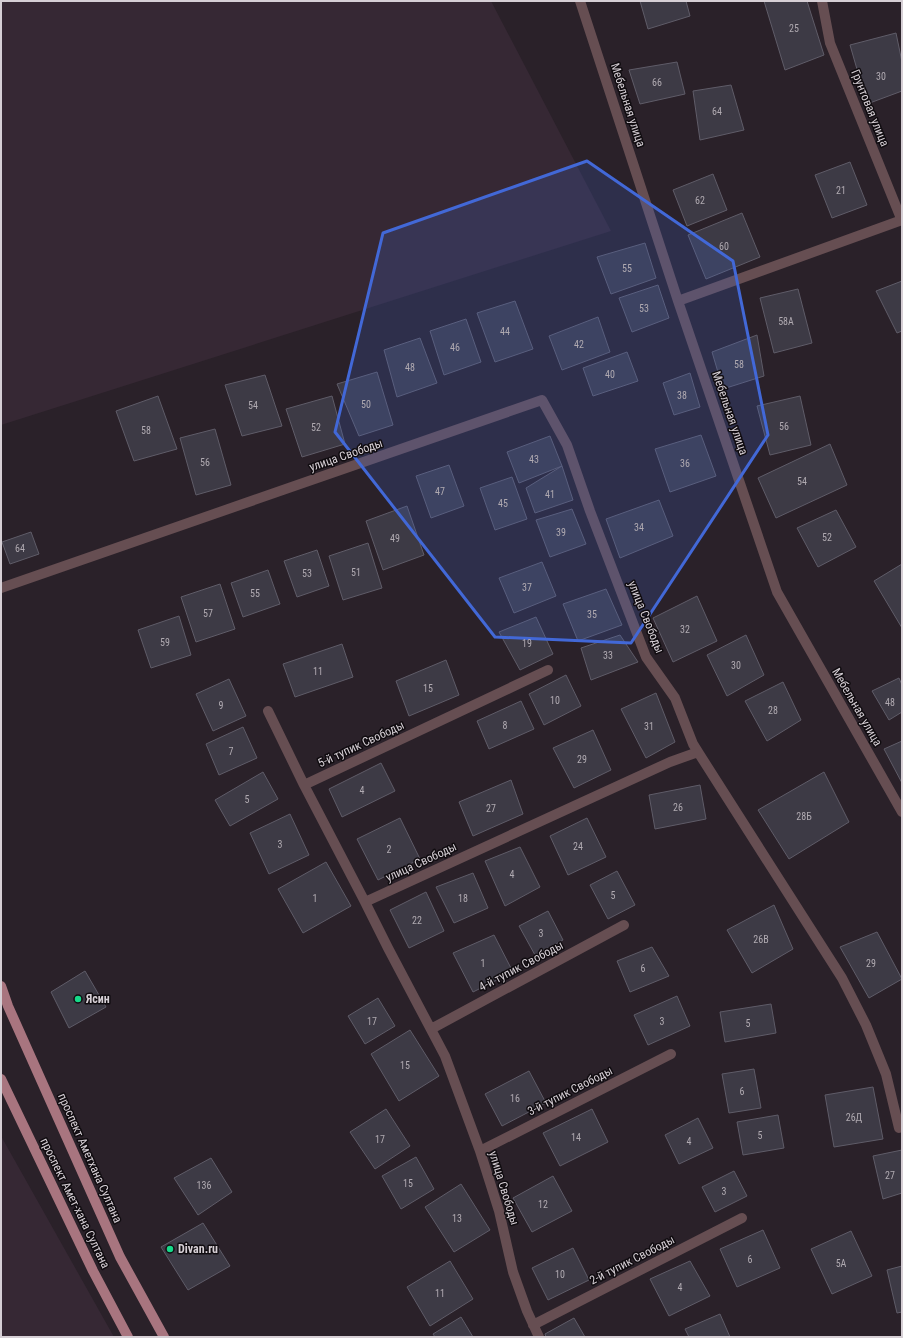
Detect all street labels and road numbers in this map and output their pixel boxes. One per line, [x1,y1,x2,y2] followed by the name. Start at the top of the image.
[608,61,648,149] street label: Мебельная улица
[848,67,892,149] street label: Грунтовая улица
[709,369,751,457] street label: Мебельная улица
[307,436,385,474] street label: улица Свободы
[625,579,667,655] street label: улица Свободы
[829,666,885,749] street label: Мебельная улица
[316,718,406,770] street label: 5-й тупик Свободы
[383,839,459,885] street label: улица Свободы
[476,938,566,994] street label: 4-й тупик Свободы
[525,1064,615,1118] street label: 3-й тупик Свободы
[55,1091,125,1225] street label: проспект Аметхана Султана
[37,1136,113,1271] street label: проспект Амет-хана Султана
[486,1149,522,1227] street label: улица Свободы
[587,1233,677,1287] street label: 2-й тупик Свободы

